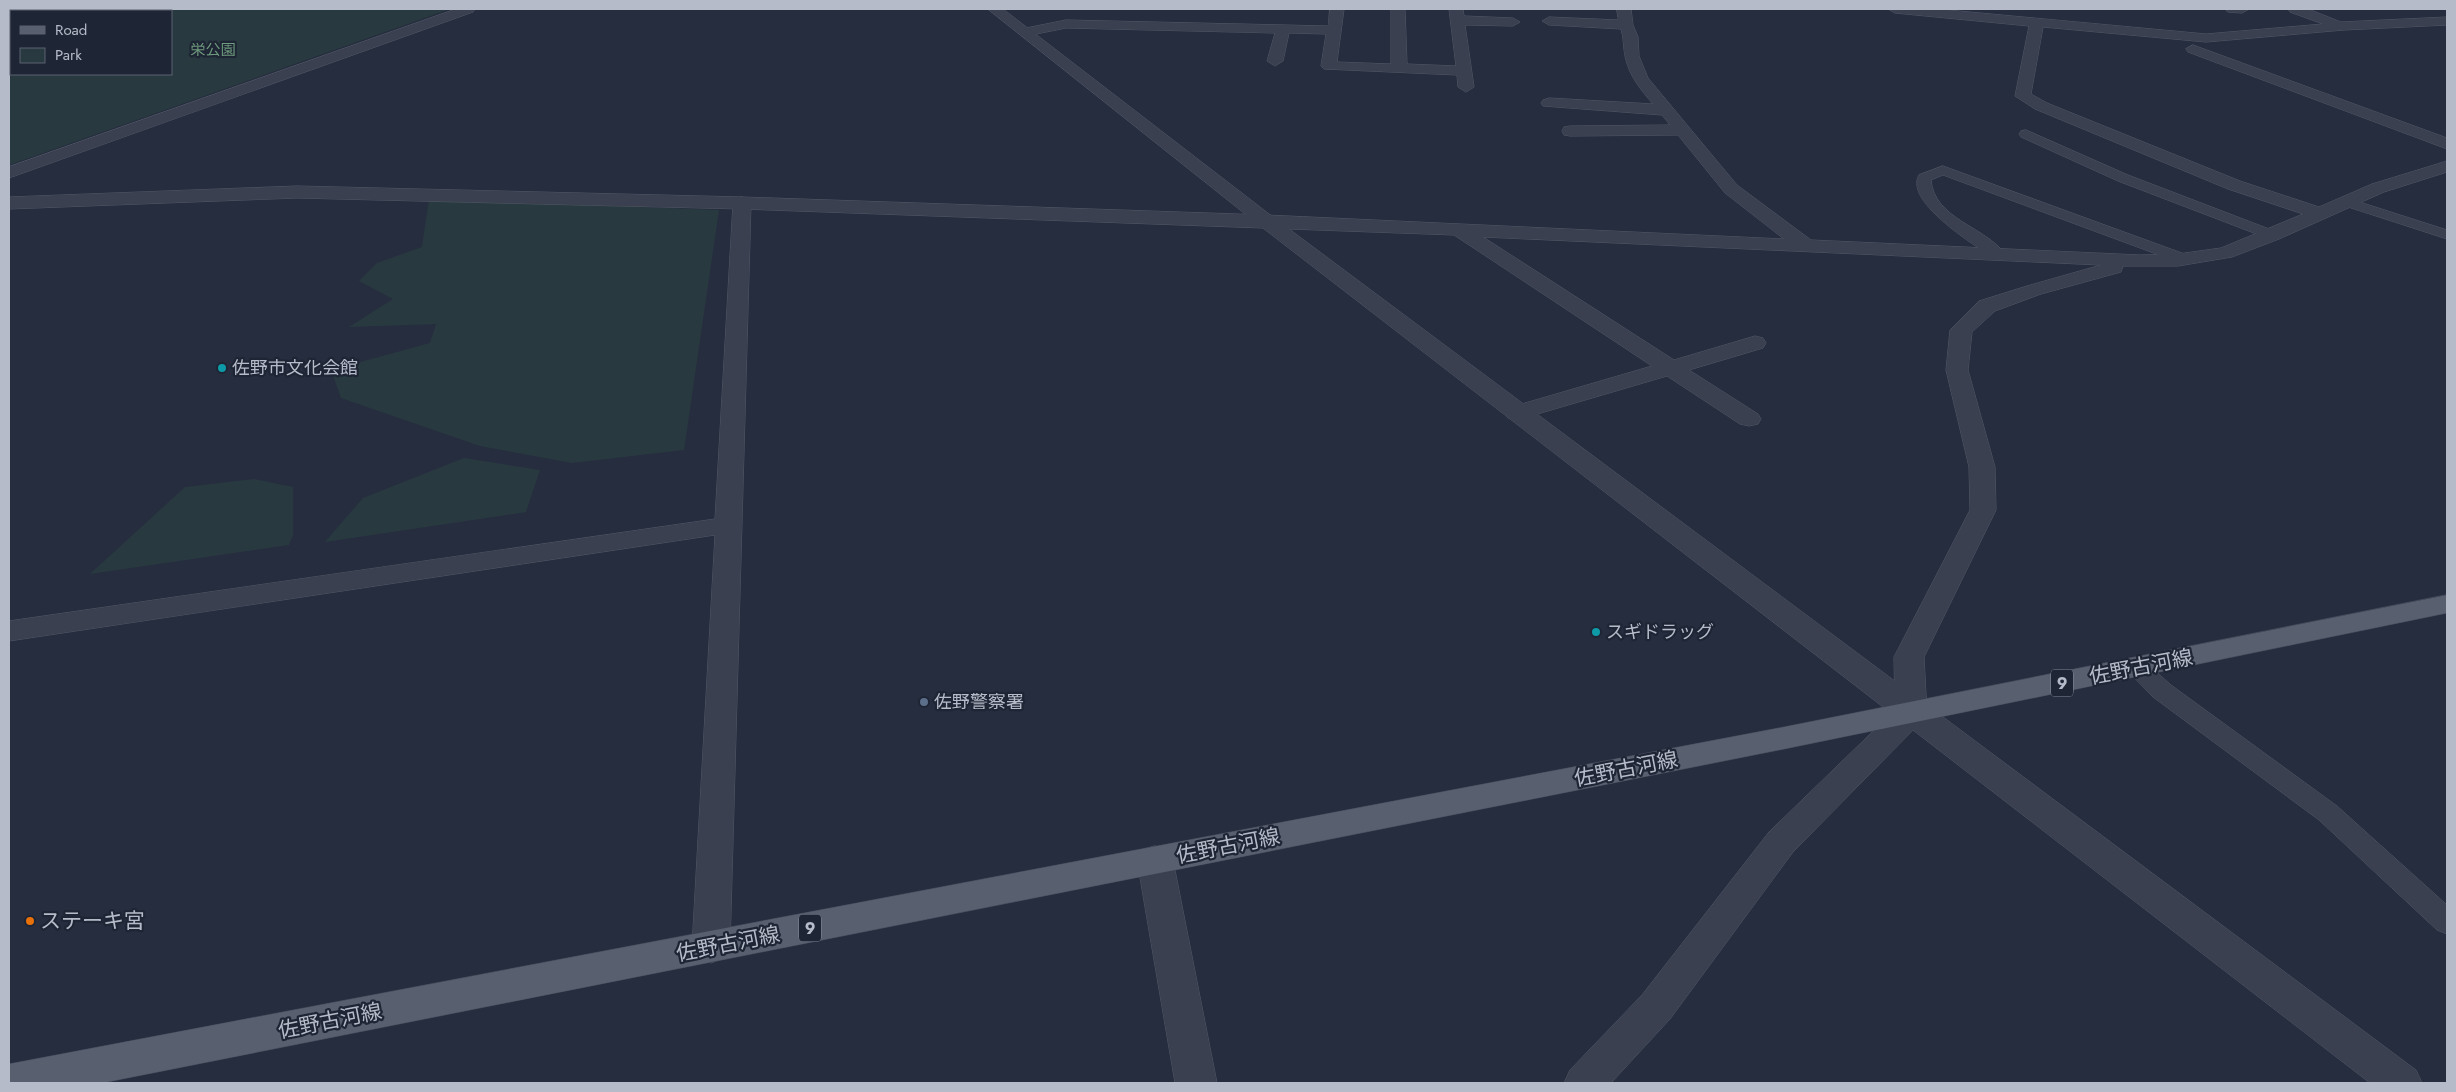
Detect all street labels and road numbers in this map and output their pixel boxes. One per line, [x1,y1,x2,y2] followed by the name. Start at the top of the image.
[2087,642,2195,692] street label: 佐野古河線
[2051,670,2073,696] road number: 9
[1572,744,1680,794] street label: 佐野古河線
[1174,821,1282,871] street label: 佐野古河線
[799,914,821,941] road number: 9
[674,919,782,969] street label: 佐野古河線
[276,996,384,1046] street label: 佐野古河線

